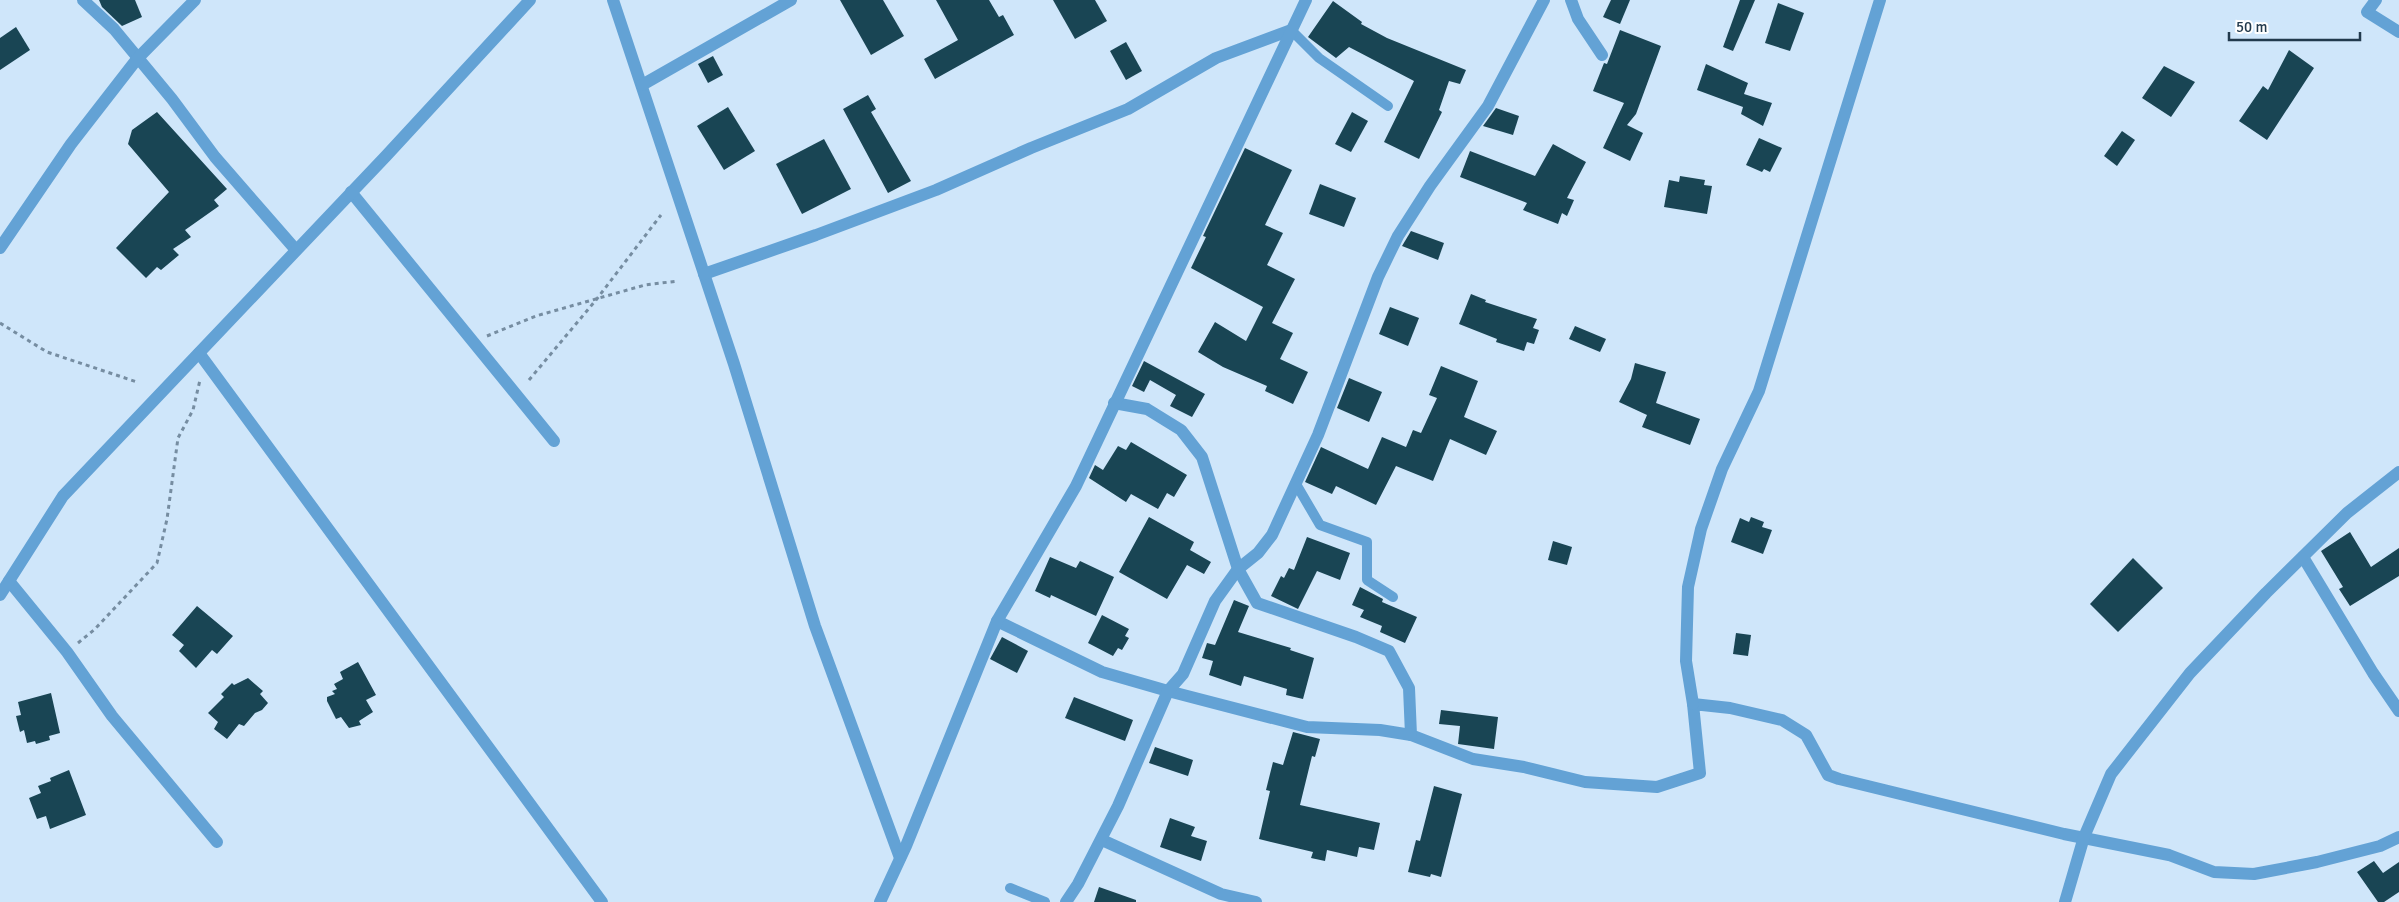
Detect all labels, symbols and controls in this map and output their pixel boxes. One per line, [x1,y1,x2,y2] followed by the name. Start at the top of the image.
[2229,10,2360,42] scale bar
[2236,18,2267,36] text: 50 m

